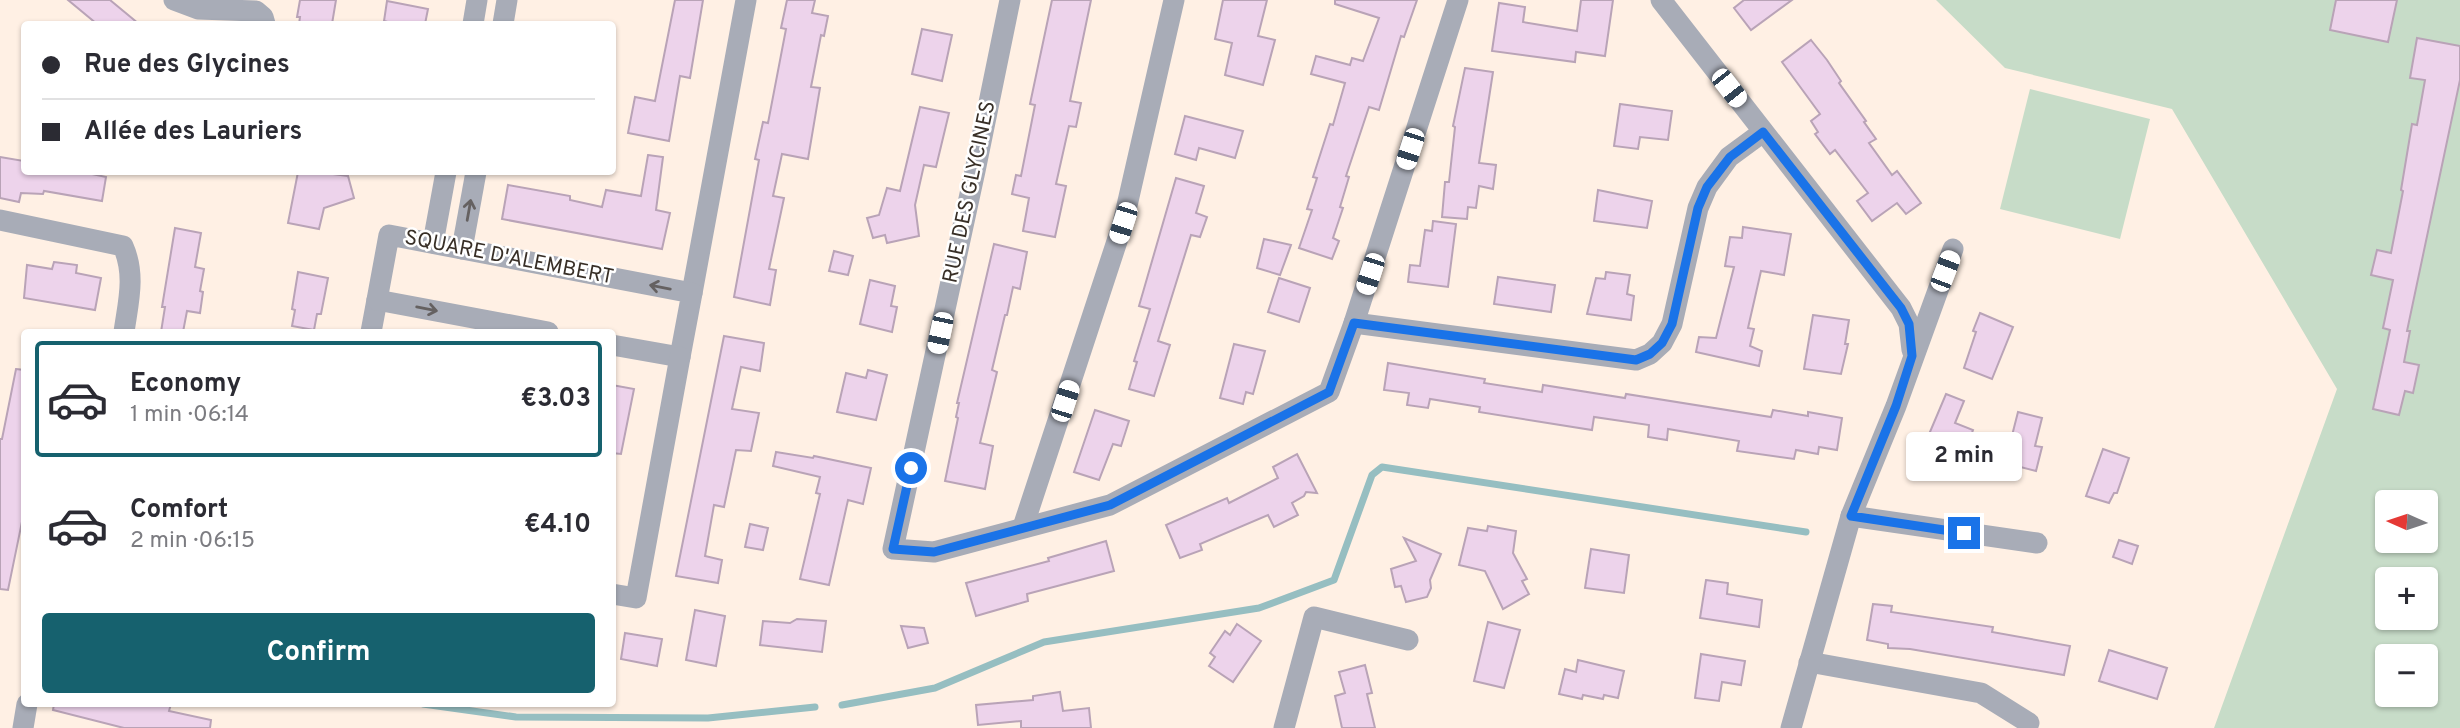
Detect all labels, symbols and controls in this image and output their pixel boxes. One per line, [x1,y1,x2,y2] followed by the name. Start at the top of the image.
[84,49,290,82] text: Rue des Glycines
[1708,65,1751,111] car
[938,98,1002,286] street label: RUE DES GLYCINES
[84,116,302,149] text: Allée des Lauriers
[1394,126,1427,172] car
[462,199,476,222] one-way arrow
[1107,200,1140,246] car
[402,224,616,292] street label: SQUARE D'ALEMBERT
[1928,248,1963,294] car
[1354,251,1387,297] car
[649,279,672,293] one-way arrow
[415,303,438,317] one-way arrow
[926,310,955,356] car
[46,368,109,431] icon: car
[130,368,241,401] text: Economy
[1049,378,1082,424] car
[521,383,591,416] text: €3.03
[130,401,249,430] text: 1 min · 06:14
[1906,432,2022,480] callout: 2 min
[1934,442,1994,471] text: 2 min
[895,452,927,484] route start
[2375,490,2438,553] north arrow
[2375,490,2438,707] map controls
[46,494,109,557] icon: car
[130,494,228,527] text: Comfort
[524,509,591,542] text: €4.10
[1948,517,1980,549] route end
[130,527,255,556] text: 2 min · 06:15
[2375,567,2438,630] button: +
[42,613,595,693] button: Confirm
[2375,644,2438,707] button: −

